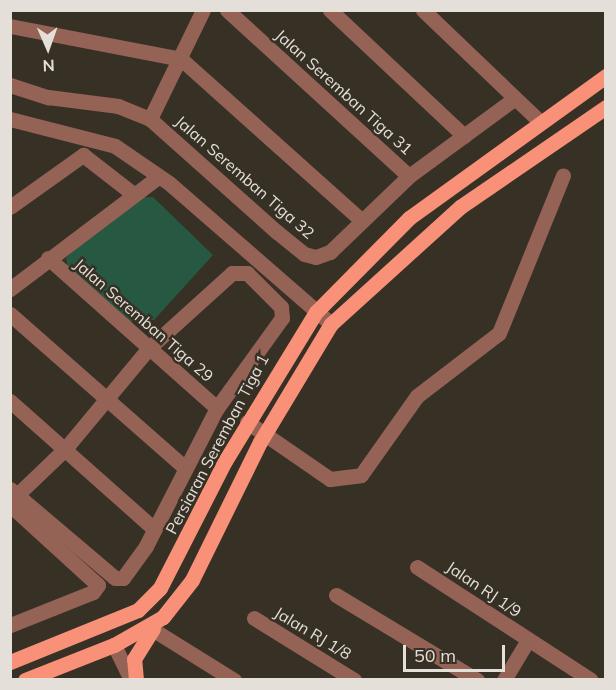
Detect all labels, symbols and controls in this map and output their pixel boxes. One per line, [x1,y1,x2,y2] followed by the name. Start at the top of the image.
[18,18,78,78] north arrow
[272,25,416,159] street label: Jalan Seremban Tiga 31
[42,56,55,76] text: N
[172,111,318,243] street label: Jalan Seremban Tiga 32
[71,254,217,386] street label: Jalan Seremban Tiga 29
[161,351,273,537] street label: Persiaran Seremban Tiga 1
[443,557,525,621] street label: Jalan RJ 1/9
[271,603,355,663] street label: Jalan RJ 1/8
[406,633,508,671] scale bar
[414,644,456,667] text: 50 m

